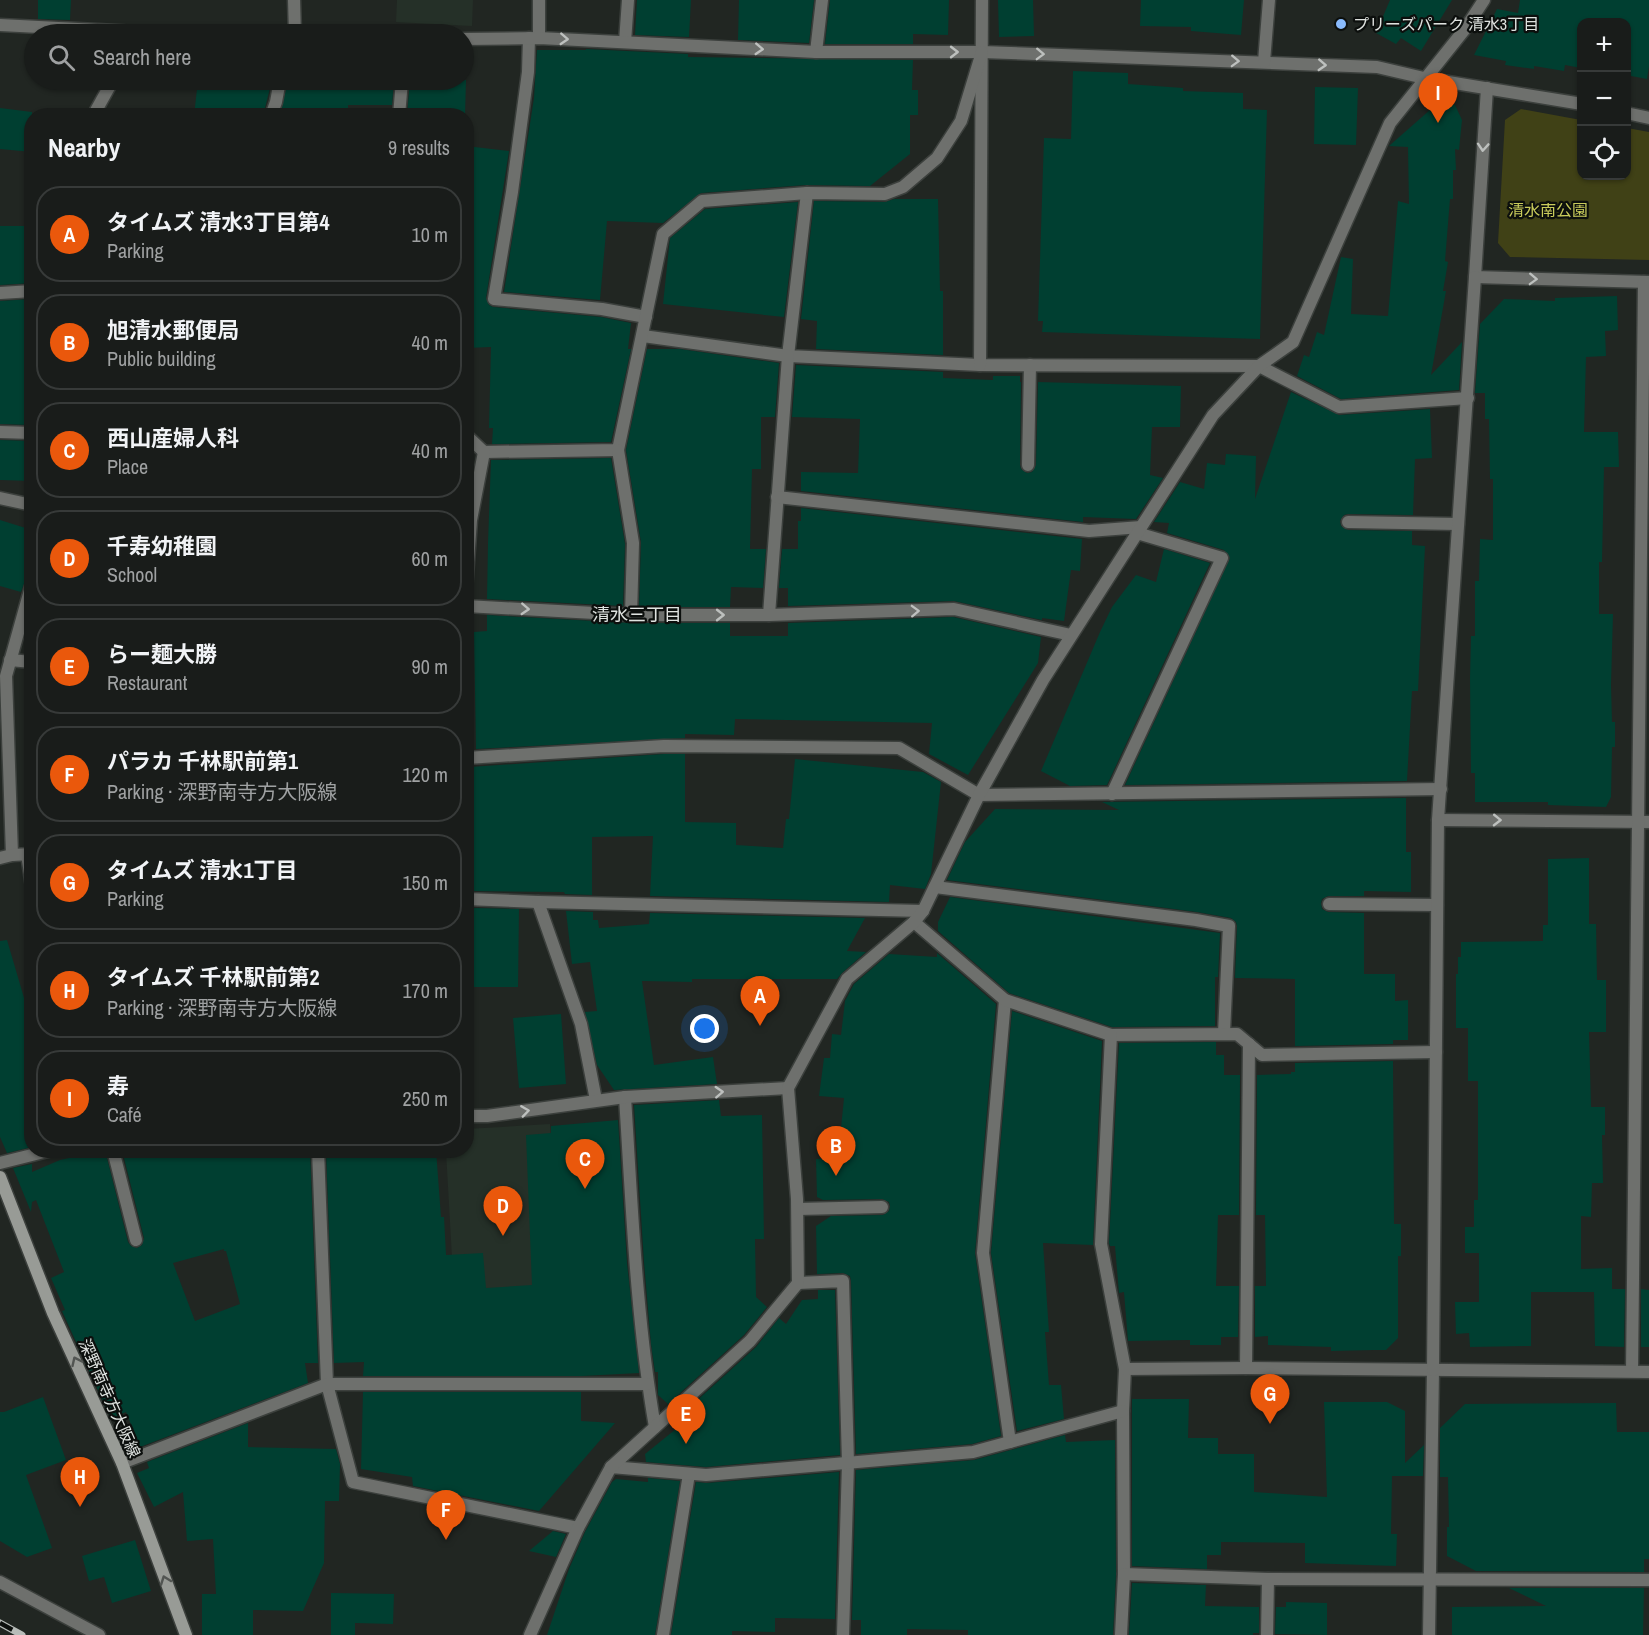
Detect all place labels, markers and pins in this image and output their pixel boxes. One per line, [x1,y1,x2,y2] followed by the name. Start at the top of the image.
[1353,13,1539,35] place label: プリーズパーク 清水3丁目
[1334,17,1348,31] marker: プリーズパーク 清水3丁目
[1418,74,1458,123] pin: I
[740,976,780,1026] pin: A
[816,1126,856,1176] pin: B
[566,1140,604,1189] pin: C
[484,1186,522,1236] pin: D
[1250,1374,1290,1424] pin: G
[666,1394,706,1444] pin: E
[60,1458,100,1507] pin: H
[426,1490,466,1540] pin: F

